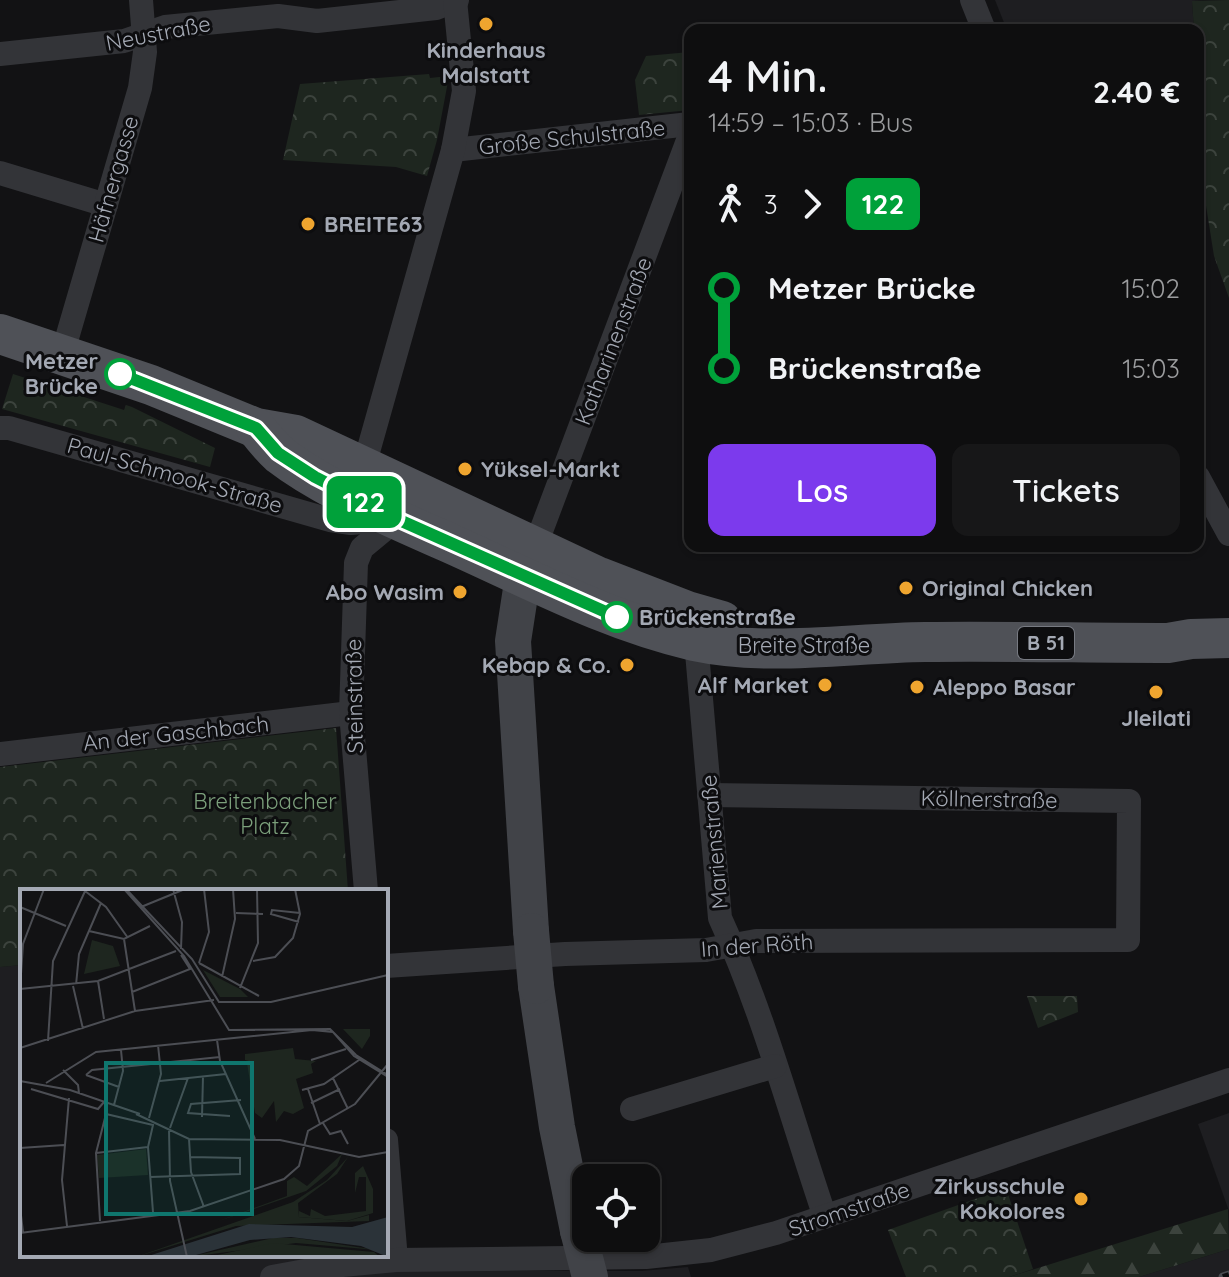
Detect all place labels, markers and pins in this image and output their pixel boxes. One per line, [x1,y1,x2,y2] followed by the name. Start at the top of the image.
[477,15,495,33] marker: Kinderhaus Malstatt
[426,36,546,89] place label: Kinderhaus Malstatt
[324,210,423,238] place label: BREITE63
[299,215,317,233] marker: BREITE63
[25,347,98,400] place label: Metzer Brücke
[105,359,135,389] marker: Metzer Brücke
[481,455,620,483] place label: Yüksel-Markt
[456,460,474,478] marker: Yüksel-Markt
[922,574,1093,602] place label: Original Chicken
[326,578,444,606] place label: Abo Wasim
[897,579,915,597] marker: Original Chicken
[451,583,469,601] marker: Abo Wasim
[602,602,632,632] marker: Brückenstraße
[639,603,796,631] place label: Brückenstraße
[482,651,611,679] place label: Kebap & Co.
[618,656,636,674] marker: Kebap & Co.
[698,671,809,699] place label: Alf Market
[933,673,1076,701] place label: Aleppo Basar
[816,676,834,694] marker: Alf Market
[908,678,926,696] marker: Aleppo Basar
[1147,683,1165,701] marker: Jleilati
[1121,704,1191,732] place label: Jleilati
[934,1172,1065,1225] place label: Zirkusschule Kokolores
[1072,1190,1090,1208] marker: Zirkusschule Kokolores

